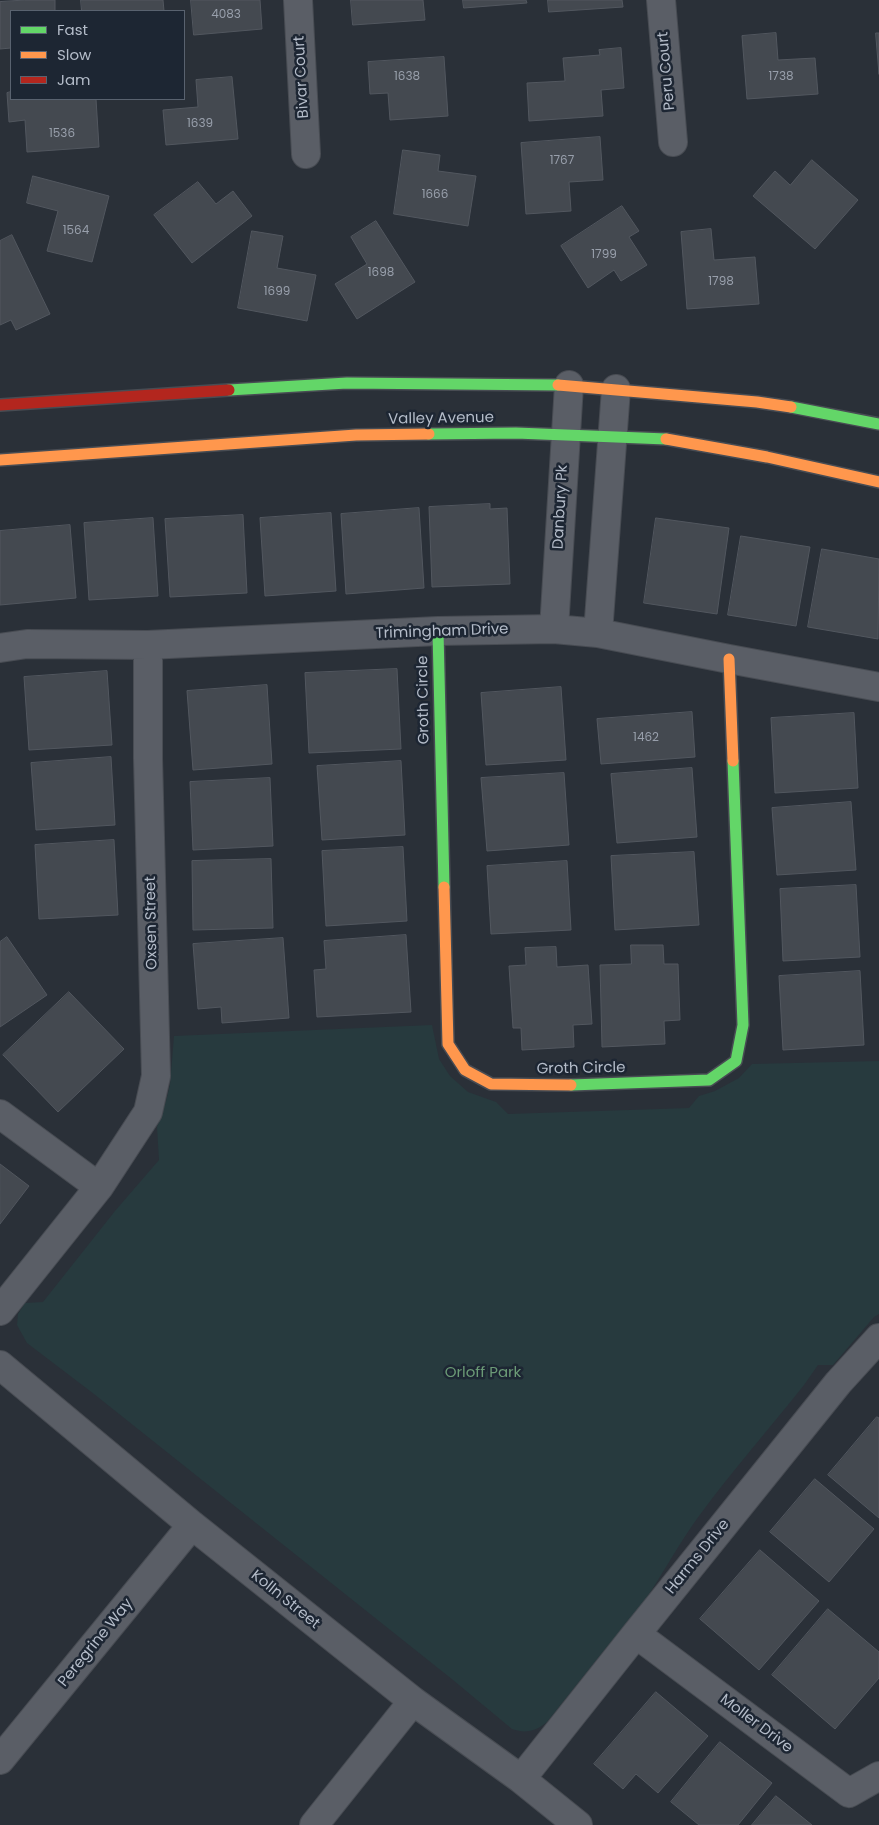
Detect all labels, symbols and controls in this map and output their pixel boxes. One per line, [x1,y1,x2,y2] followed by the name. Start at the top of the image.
[211,8,241,22] house number: 4083
[10,10,185,100] legend
[57,19,88,40] text: Fast
[655,31,679,111] street label: Peru Court
[291,35,313,119] street label: Bivar Court
[57,44,91,65] text: Slow
[57,69,91,90] text: Jam
[394,70,420,84] house number: 1638
[768,70,794,84] house number: 1738
[187,117,213,131] house number: 1639
[49,127,75,141] house number: 1536
[550,154,574,168] house number: 1767
[422,188,448,202] house number: 1666
[63,224,89,238] house number: 1564
[591,248,617,262] house number: 1799
[368,266,394,280] house number: 1698
[708,275,734,289] house number: 1798
[264,285,290,299] house number: 1699
[388,409,494,429] street label: Valley Avenue
[550,464,572,550] street label: Danbury Pk
[375,621,509,643] street label: Trimingham Drive
[414,655,434,745] street label: Groth Circle
[633,731,659,745] house number: 1462
[142,876,162,970] street label: Oxsen Street
[536,1059,626,1079] street label: Groth Circle
[445,1364,521,1382] park label: Orloff Park
[662,1516,734,1598] street label: Harms Drive
[247,1567,323,1633] street label: Kolln Street
[55,1595,137,1691] street label: Peregrine Way
[716,1691,796,1757] street label: Moller Drive

